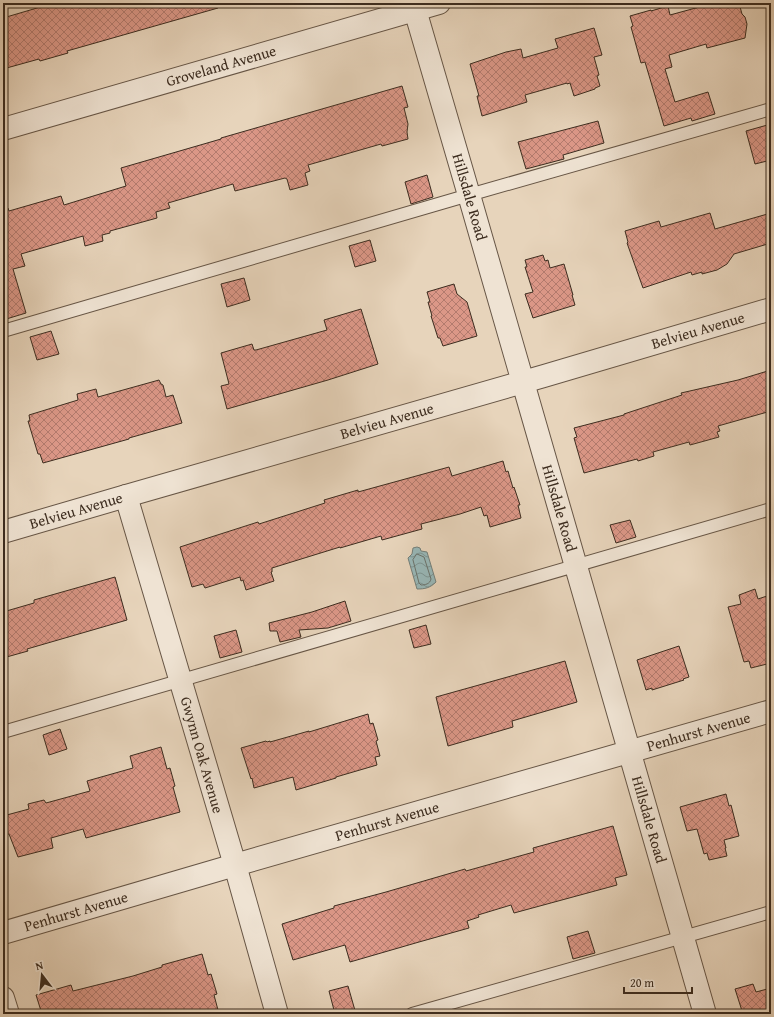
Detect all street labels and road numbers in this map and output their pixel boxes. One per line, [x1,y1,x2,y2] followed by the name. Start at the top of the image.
[163,40,278,91] street label: Groveland Avenue
[447,151,493,243] street label: Hillsdale Road
[649,306,747,354] street label: Belvieu Avenue
[338,397,436,444] street label: Belvieu Avenue
[537,462,582,554] street label: Hillsdale Road
[27,487,125,534] street label: Belvieu Avenue
[176,694,229,816] street label: Gwynn Oak Avenue
[644,706,753,756] street label: Penhurst Avenue
[627,773,672,865] street label: Hillsdale Road
[333,796,441,846] street label: Penhurst Avenue
[21,886,130,936] street label: Penhurst Avenue

